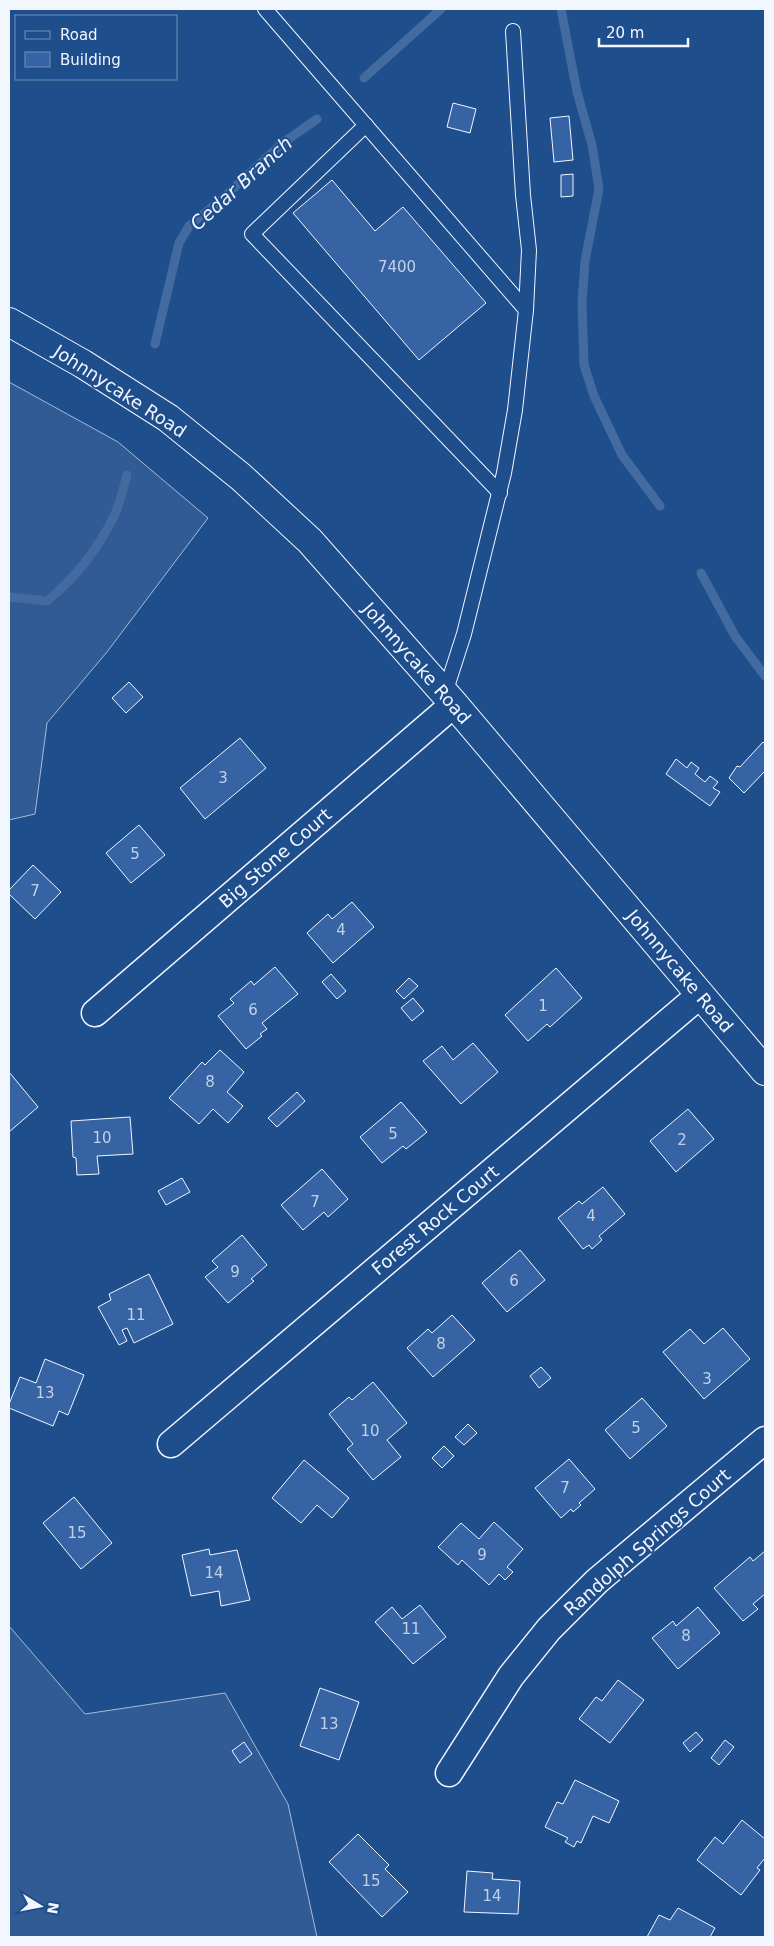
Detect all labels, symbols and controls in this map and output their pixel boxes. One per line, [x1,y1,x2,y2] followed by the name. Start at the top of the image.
[15,15,178,80] legend
[599,15,688,47] scale bar
[606,24,644,42] text: 20 m
[60,26,98,44] text: Road
[60,51,121,69] text: Building
[186,131,296,235] water label: Cedar Branch
[378,258,416,276] house number: 7400
[49,340,190,442] street label: Johnnycake Road
[358,597,475,728] street label: Johnnycake Road
[218,769,228,787] house number: 3
[215,804,335,912] street label: Big Stone Court
[130,845,140,863] house number: 5
[30,882,40,900] house number: 7
[622,905,737,1037] street label: Johnnycake Road
[336,921,346,939] house number: 4
[538,997,548,1015] house number: 1
[248,1001,258,1019] house number: 6
[205,1073,215,1091] house number: 8
[388,1125,398,1143] house number: 5
[92,1129,112,1147] house number: 10
[677,1131,687,1149] house number: 2
[367,1161,503,1279] street label: Forest Rock Court
[310,1193,320,1211] house number: 7
[586,1207,596,1225] house number: 4
[230,1263,240,1281] house number: 9
[509,1272,519,1290] house number: 6
[126,1306,146,1324] house number: 11
[436,1335,446,1353] house number: 8
[702,1370,712,1388] house number: 3
[35,1384,55,1402] house number: 13
[631,1419,641,1437] house number: 5
[360,1422,380,1440] house number: 10
[560,1464,734,1620] street label: Randolph Springs Court
[560,1479,570,1497] house number: 7
[67,1524,87,1542] house number: 15
[477,1546,487,1564] house number: 9
[204,1564,224,1582] house number: 14
[401,1620,421,1638] house number: 11
[681,1627,691,1645] house number: 8
[319,1715,339,1733] house number: 13
[361,1872,381,1890] house number: 15
[15,1881,65,1931] north arrow
[482,1887,502,1905] house number: 14
[44,1901,62,1915] text: N

